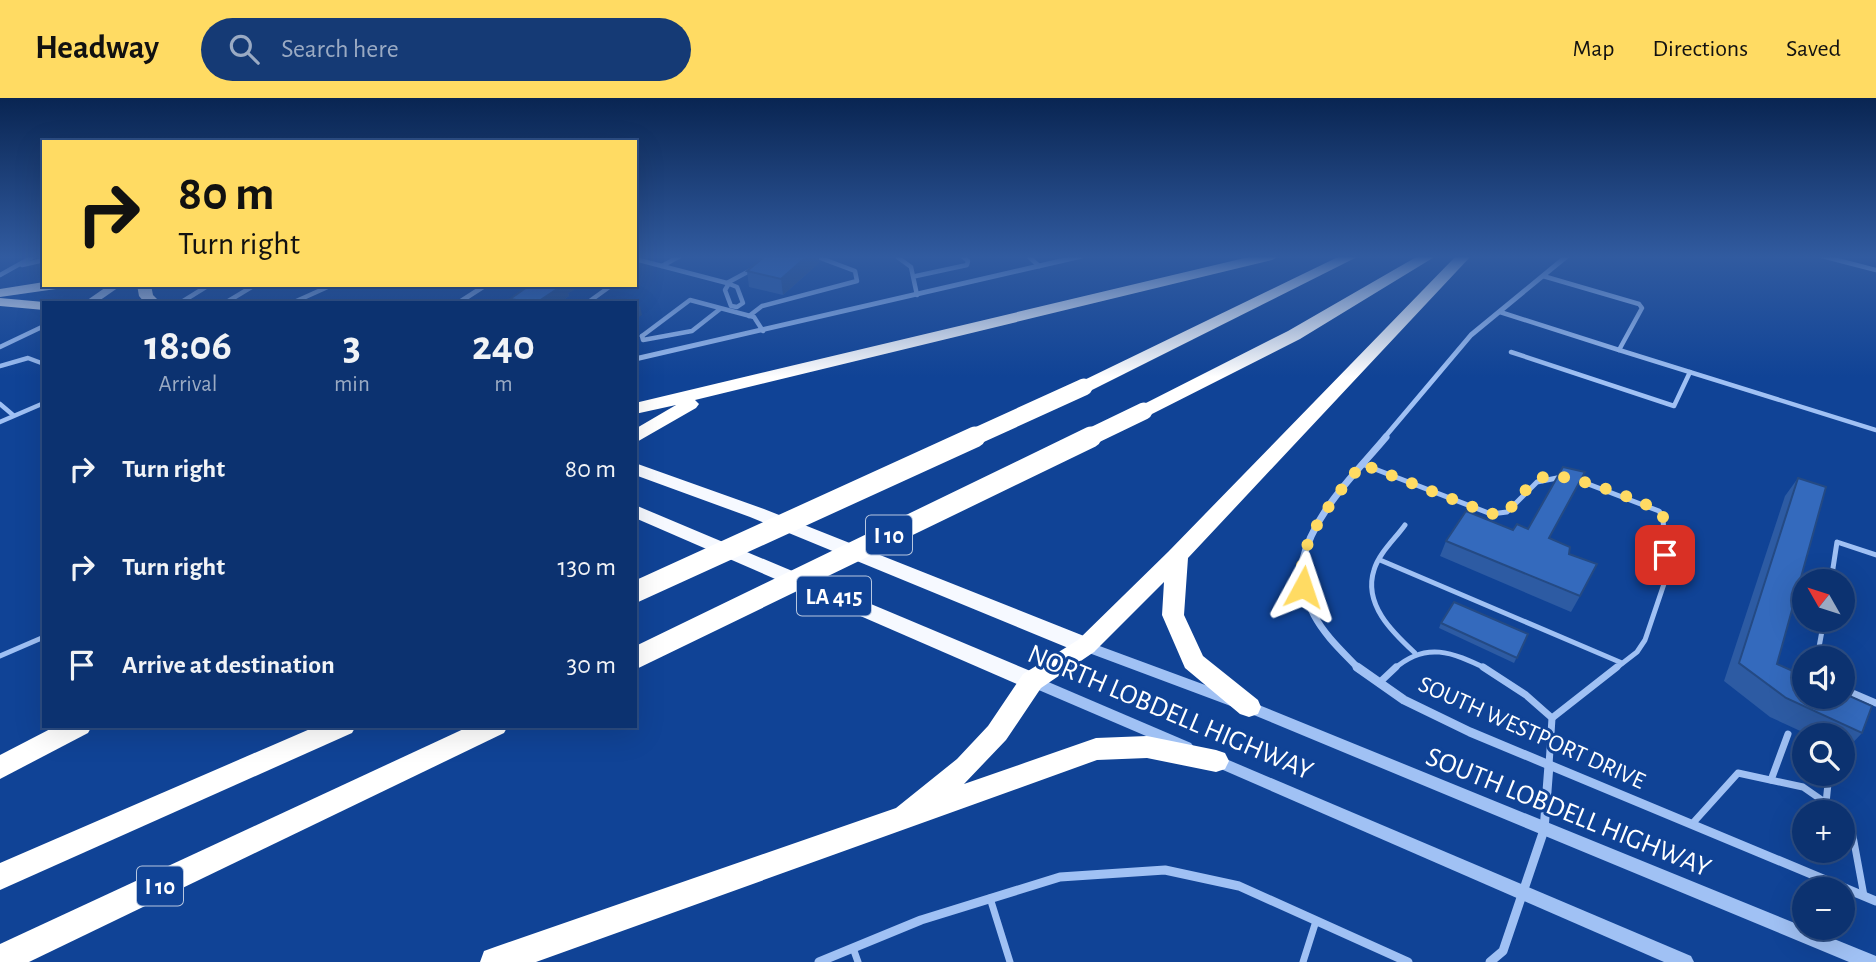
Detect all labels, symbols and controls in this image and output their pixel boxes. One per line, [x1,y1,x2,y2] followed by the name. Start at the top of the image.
[201,18,691,81] search box
[225,30,263,68] icon: search
[35,32,159,65] text: Headway
[281,36,399,62] text: Search here
[1572,37,1614,61] text: Map
[1652,37,1748,61] text: Directions
[1786,37,1841,61] text: Saved
[63,168,154,259] icon: right
[178,170,275,219] text: 80 m
[178,228,300,260] text: Turn right
[144,325,232,367] text: 18:06
[343,325,361,367] text: 3
[472,325,535,367] text: 240
[158,373,218,396] text: Arrival
[334,373,370,396] text: min
[494,373,513,396] text: m
[63,450,101,488] icon: right
[122,456,225,482] text: Turn right
[565,456,616,482] text: 80 m
[866,516,912,555] road number: I 10
[1635,525,1695,585] pin
[1646,536,1684,574] icon: arrive
[63,548,101,586] icon: right
[1266,550,1340,624] position arrow
[122,554,225,580] text: Turn right
[558,554,616,580] text: 130 m
[1792,569,1855,632] north arrow
[1792,569,1855,940] map controls
[797,576,871,616] road number: LA 415
[1023,640,1317,786] street label: NORTH LOBDELL HIGHWAY
[63,646,101,684] icon: arrive
[1792,646,1855,709] button: sound
[122,652,335,678] text: Arrive at destination
[566,652,616,678] text: 30 m
[1415,672,1649,794] street label: SOUTH WESTPORT DRIVE
[1792,723,1855,786] button: search
[1422,743,1715,883] street label: SOUTH LOBDELL HIGHWAY
[1792,800,1855,863] button: +
[137,866,183,906] road number: I 10
[1792,877,1855,940] button: −

